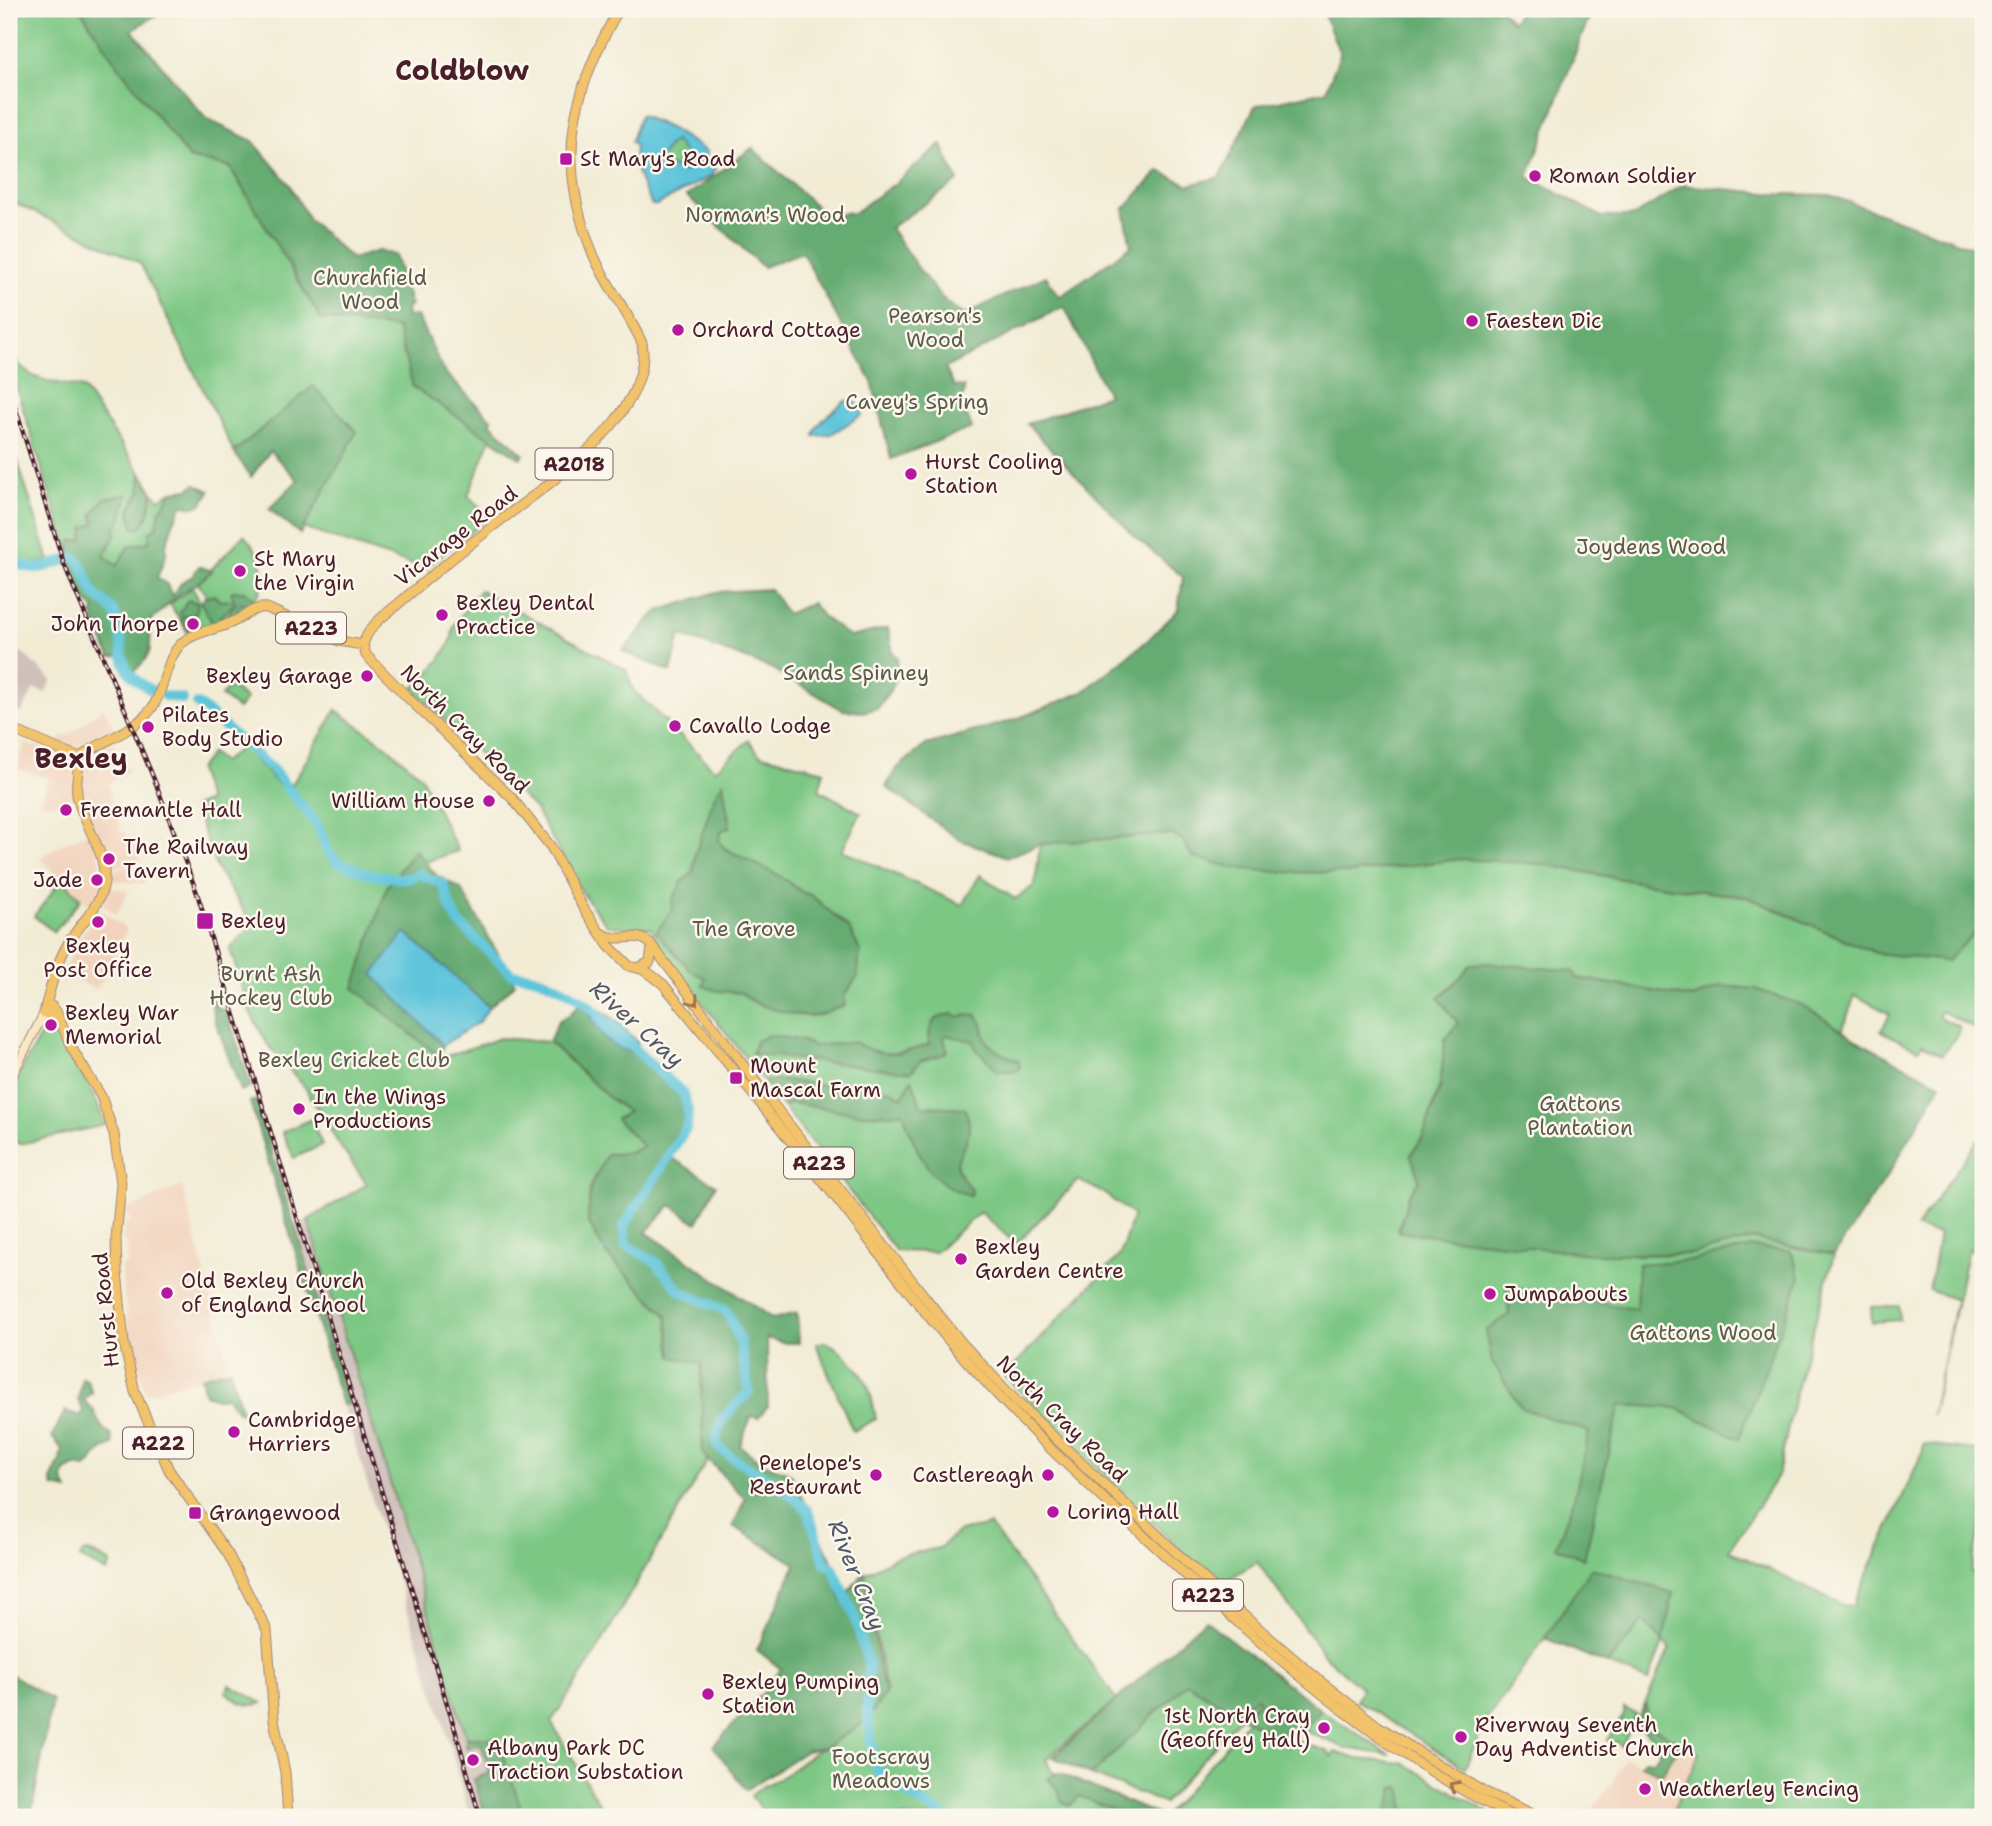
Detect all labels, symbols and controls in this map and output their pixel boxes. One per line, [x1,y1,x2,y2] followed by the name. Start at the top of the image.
[395,51,530,89] district label: Coldblow
[580,145,736,173] place label: St Mary's Road
[558,151,574,167] marker: St Mary's Road
[1549,162,1697,190] place label: Roman Soldier
[1527,168,1543,184] marker: Roman Soldier
[685,201,845,229] park label: Norman's Wood
[313,264,427,316] park label: Churchfield Wood
[888,302,982,354] park label: Pearson's Wood
[1486,307,1602,335] place label: Faesten Dic
[1464,313,1480,329] marker: Faesten Dic
[692,316,861,344] place label: Orchard Cottage
[670,322,686,338] marker: Orchard Cottage
[845,388,989,416] park label: Cavey's Spring
[925,448,1063,500] place label: Hurst Cooling Station
[536,449,612,480] road number: A2018
[903,466,919,482] marker: Hurst Cooling Station
[389,479,523,593] street label: Vicarage Road
[1576,533,1726,561] park label: Joydens Wood
[254,545,355,597] place label: St Mary the Virgin
[232,563,248,579] marker: St Mary the Virgin
[456,589,595,641] place label: Bexley Dental Practice
[434,607,450,623] marker: Bexley Dental Practice
[51,610,179,638] place label: John Thorpe
[276,612,346,643] road number: A223
[185,616,201,632] marker: John Thorpe
[394,658,536,800] street label: North Cray Road
[783,659,929,687] park label: Sands Spinney
[206,662,353,690] place label: Bexley Garage
[359,668,375,684] marker: Bexley Garage
[162,701,283,753] place label: Pilates Body Studio
[689,712,831,740] place label: Cavallo Lodge
[667,718,683,734] marker: Cavallo Lodge
[140,719,156,735] marker: Pilates Body Studio
[34,739,128,777] district label: Bexley
[331,787,475,815] place label: William House
[481,793,497,809] marker: William House
[80,796,242,824] place label: Freemantle Hall
[58,802,74,818] marker: Freemantle Hall
[123,833,249,885] place label: The Railway Tavern
[101,851,117,867] marker: The Railway Tavern
[33,866,83,894] place label: Jade
[89,872,105,888] marker: Jade
[221,907,286,935] place label: Bexley
[195,911,215,931] marker: Bexley
[90,914,106,930] marker: Bexley Post Office
[692,915,796,943] park label: The Grove
[43,932,153,984] place label: Bexley Post Office
[209,960,333,1012] park label: Burnt Ash Hockey Club
[584,974,690,1074] water label: River Cray
[686,993,699,1006] one-way arrow
[65,999,179,1051] place label: Bexley War Memorial
[43,1017,59,1033] marker: Bexley War Memorial
[258,1046,450,1074] park label: Bexley Cricket Club
[750,1052,881,1104] place label: Mount Mascal Farm
[728,1070,744,1086] marker: Mount Mascal Farm
[313,1083,446,1135] place label: In the Wings Productions
[1527,1090,1633,1142] park label: Gattons Plantation
[291,1101,307,1117] marker: In the Wings Productions
[784,1148,854,1178] road number: A223
[975,1233,1124,1285] place label: Bexley Garden Centre
[86,1251,126,1369] street label: Hurst Road
[953,1251,969,1267] marker: Bexley Garden Centre
[181,1267,366,1319] place label: Old Bexley Church of England School
[1504,1280,1628,1308] place label: Jumpabouts
[159,1285,175,1301] marker: Old Bexley Church of England School
[1482,1286,1498,1302] marker: Jumpabouts
[1630,1319,1777,1347] park label: Gattons Wood
[990,1349,1134,1489] street label: North Cray Road
[248,1406,357,1458] place label: Cambridge Harriers
[226,1424,242,1440] marker: Cambridge Harriers
[123,1428,193,1458] road number: A222
[750,1449,862,1501] place label: Penelope's Restaurant
[913,1461,1034,1489] place label: Castlereagh
[868,1467,884,1483] marker: Penelope's Restaurant
[1040,1467,1056,1483] marker: Castlereagh
[1067,1498,1179,1526] place label: Loring Hall
[209,1499,340,1527] place label: Grangewood
[1045,1504,1061,1520] marker: Loring Hall
[187,1505,203,1521] marker: Grangewood
[821,1515,893,1635] water label: River Cray
[1173,1580,1243,1610] road number: A223
[722,1668,879,1720] place label: Bexley Pumping Station
[700,1686,716,1702] marker: Bexley Pumping Station
[1160,1702,1310,1754] place label: 1st North Cray (Geoffrey Hall)
[1475,1711,1694,1763] place label: Riverway Seventh Day Adventist Church
[1316,1720,1332,1736] marker: 1st North Cray (Geoffrey Hall)
[1453,1729,1469,1745] marker: Riverway Seventh Day Adventist Church
[487,1734,684,1786] place label: Albany Park DC Traction Substation
[832,1743,930,1795] park label: Footscray Meadows
[465,1752,481,1768] marker: Albany Park DC Traction Substation
[1659,1775,1859,1803] place label: Weatherley Fencing
[1449,1781,1462,1794] one-way arrow
[1637,1781,1653,1797] marker: Weatherley Fencing

